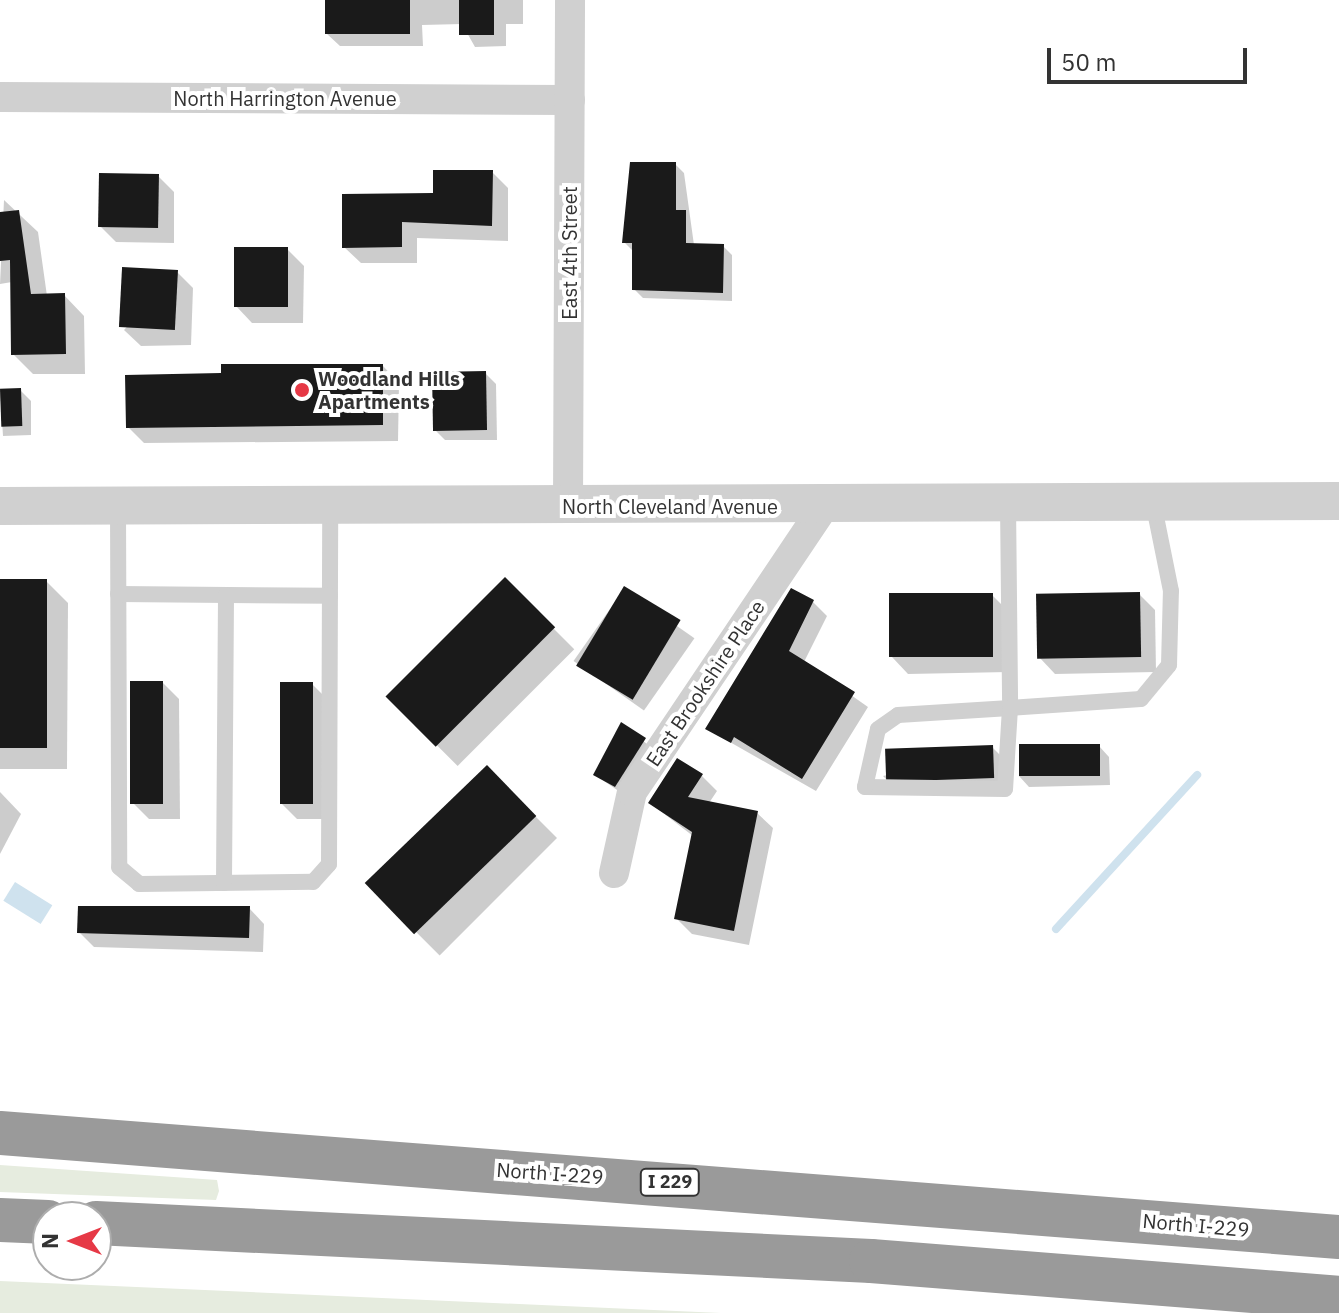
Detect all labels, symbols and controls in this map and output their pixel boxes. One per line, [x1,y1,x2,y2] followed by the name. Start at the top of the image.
[1051,32,1251,82] scale bar
[1061,46,1116,78] text: 50 m
[173,86,397,110] street label: North Harrington Avenue
[557,186,581,320] street label: East 4th Street
[318,366,460,413] place label: Woodland Hills Apartments
[293,381,311,399] marker: Woodland Hills Apartments
[562,494,778,518] street label: North Cleveland Avenue
[641,595,769,771] street label: East Brookshire Place
[496,1157,604,1189] street label: North I-229
[638,1168,702,1196] road number: I 229
[32,1201,112,1281] north arrow
[1142,1208,1250,1242] street label: North I-229
[35,1233,64,1249] text: N

